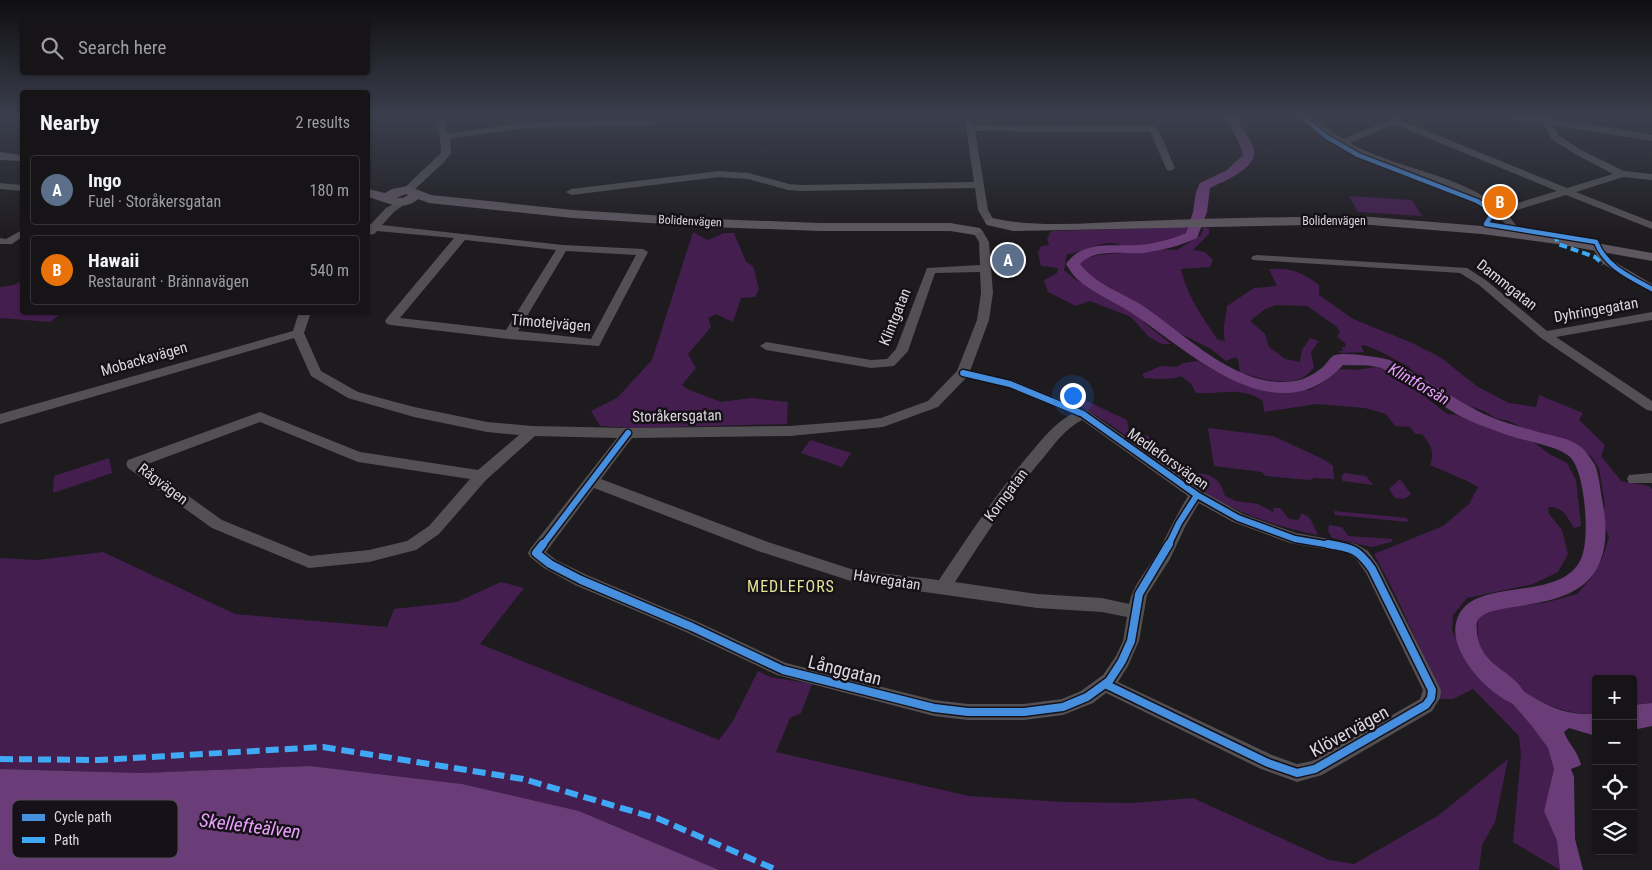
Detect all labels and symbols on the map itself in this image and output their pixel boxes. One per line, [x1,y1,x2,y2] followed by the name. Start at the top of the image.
[1484,183,1516,221] pin: B
[658,212,722,230] street label: Bolidenvägen
[1302,214,1366,228] street label: Bolidenvägen
[992,241,1024,279] pin: A
[1473,256,1541,314] street label: Dammgatan
[875,286,915,348] street label: Klintgatan
[1552,294,1640,326] street label: Dyhringegatan
[510,311,592,335] street label: Timotejvägen
[99,338,189,380] street label: Mobackavägen
[1385,359,1453,409] water label: Klintforsån
[1060,383,1086,409] your location
[632,406,722,426] street label: Storåkersgatan
[1124,424,1212,494] street label: Medleforsvägen
[135,459,191,509] street label: Rågvägen
[981,465,1031,525] street label: Korngatan
[852,566,922,594] street label: Havregatan
[747,577,835,596] district label: MEDLEFORS
[806,651,884,689] street label: Långgatan
[1306,701,1392,761] street label: Klövervägen
[12,800,178,858] legend
[198,808,302,844] water label: Skellefteälven
[54,809,112,825] text: Cycle path
[54,832,79,848] text: Path

